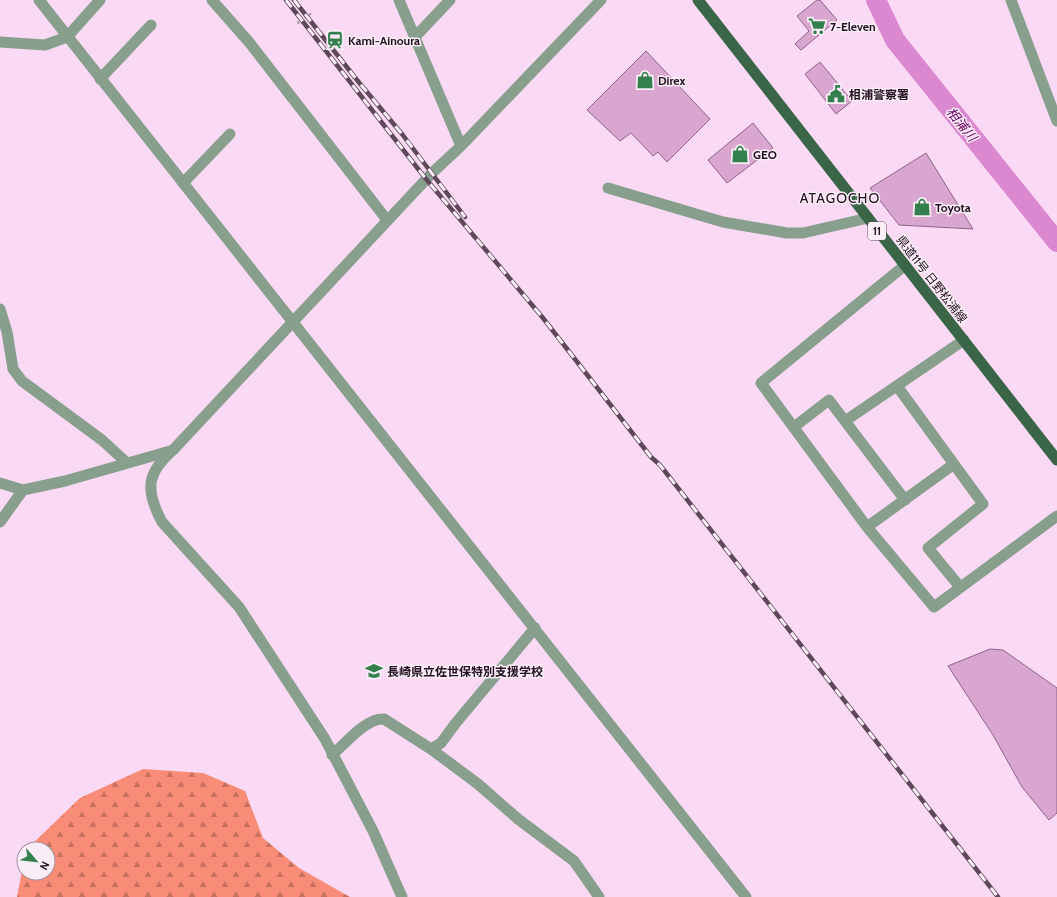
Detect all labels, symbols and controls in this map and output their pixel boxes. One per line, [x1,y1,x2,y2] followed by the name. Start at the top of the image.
[807,16,827,36] supermarket icon: 7-Eleven
[830,19,876,34] place label: 7-Eleven
[325,30,345,50] station icon: Kami-Ainoura
[348,33,420,48] place label: Kami-Ainoura
[635,70,655,90] shop icon: Direx
[658,73,685,88] place label: Direx
[826,84,846,104] public building icon: 相浦警察署
[849,87,909,102] place label: 相浦警察署
[944,104,982,146] water label: 相浦川
[730,144,750,164] shop icon: GEO
[753,147,777,162] place label: GEO
[800,189,880,207] district label: ATAGOCHO
[912,197,932,217] shop icon: Toyota
[935,200,971,215] place label: Toyota
[868,222,886,240] road number: 11
[893,232,971,326] street label: 県道11号 日野松浦線
[364,661,384,681] school or university icon: 長崎県立佐世保特別支援学校
[387,664,543,679] place label: 長崎県立佐世保特別支援学校
[16,841,56,881] north arrow
[37,859,53,872] text: N

